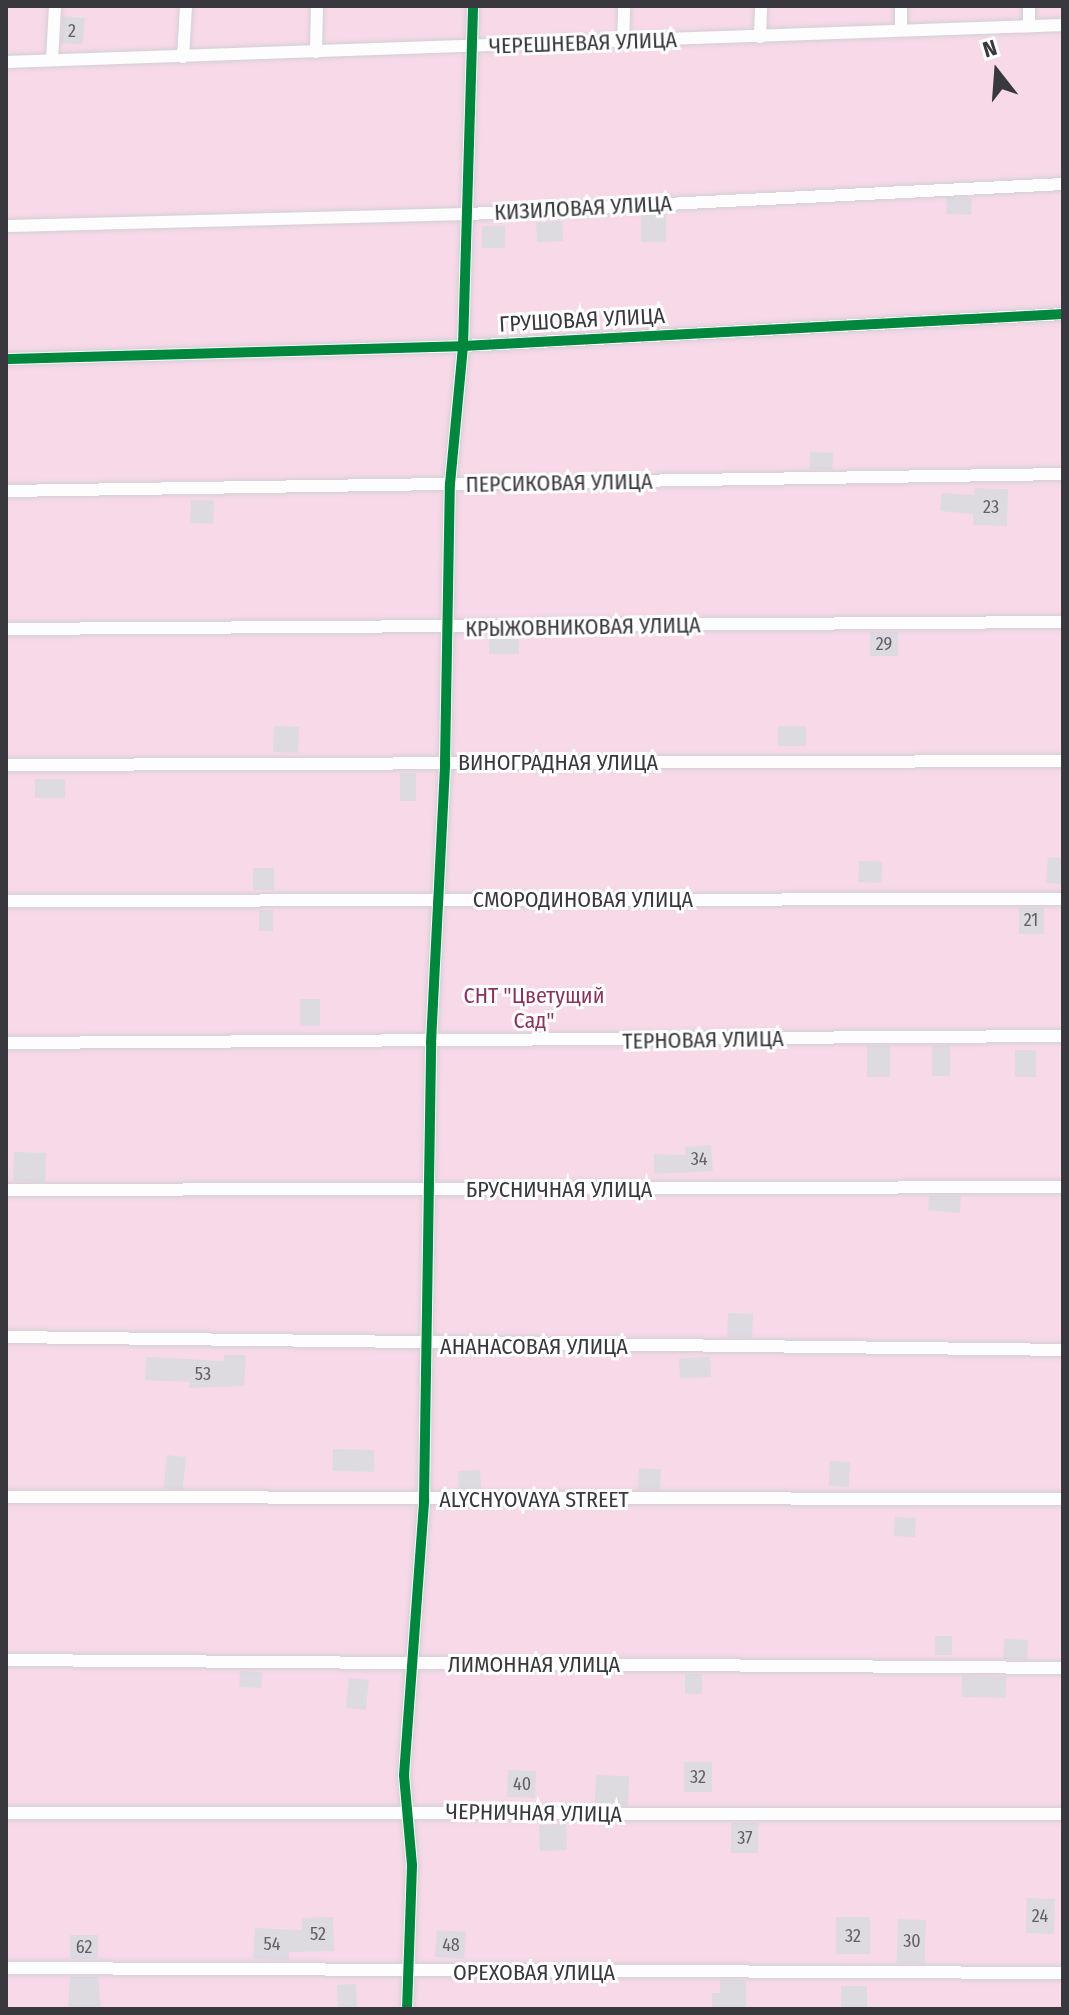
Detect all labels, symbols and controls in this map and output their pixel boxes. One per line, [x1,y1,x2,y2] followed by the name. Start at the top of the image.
[68,20,76,42] house number: 2
[489,27,677,59] street label: ЧЕРЕШНЕВАЯ УЛИЦА
[957,32,1037,112] north arrow
[980,34,1000,63] text: N
[494,190,672,226] street label: КИЗИЛОВАЯ УЛИЦА
[498,302,666,338] street label: ГРУШОВАЯ УЛИЦА
[465,468,653,498] street label: ПЕРСИКОВАЯ УЛИЦА
[983,496,999,518] house number: 23
[465,612,701,642] street label: КРЫЖОВНИКОВАЯ УЛИЦА
[876,633,892,655] house number: 29
[458,750,658,776] street label: ВИНОГРАДНАЯ УЛИЦА
[473,887,693,913] street label: СМОРОДИНОВАЯ УЛИЦА
[1024,909,1038,931] house number: 21
[464,982,604,1034] park label: СНТ "Цветущий Сад"
[622,1025,784,1055] street label: ТЕРНОВАЯ УЛИЦА
[691,1148,707,1170] house number: 34
[466,1177,652,1203] street label: БРУСНИЧНАЯ УЛИЦА
[440,1334,628,1360] street label: АНАНАСОВАЯ УЛИЦА
[195,1363,211,1385] house number: 53
[439,1487,629,1513] street label: ALYCHYOVAYA STREET
[448,1652,620,1678] street label: ЛИМОННАЯ УЛИЦА
[690,1766,706,1788] house number: 32
[513,1773,531,1795] house number: 40
[446,1798,622,1828] street label: ЧЕРНИЧНАЯ УЛИЦА
[737,1827,753,1849] house number: 37
[1032,1905,1048,1927] house number: 24
[310,1923,326,1945] house number: 52
[845,1925,861,1947] house number: 32
[903,1930,921,1952] house number: 30
[264,1933,280,1955] house number: 54
[442,1934,460,1956] house number: 48
[76,1936,92,1958] house number: 62
[453,1960,615,1986] street label: ОРЕХОВАЯ УЛИЦА

